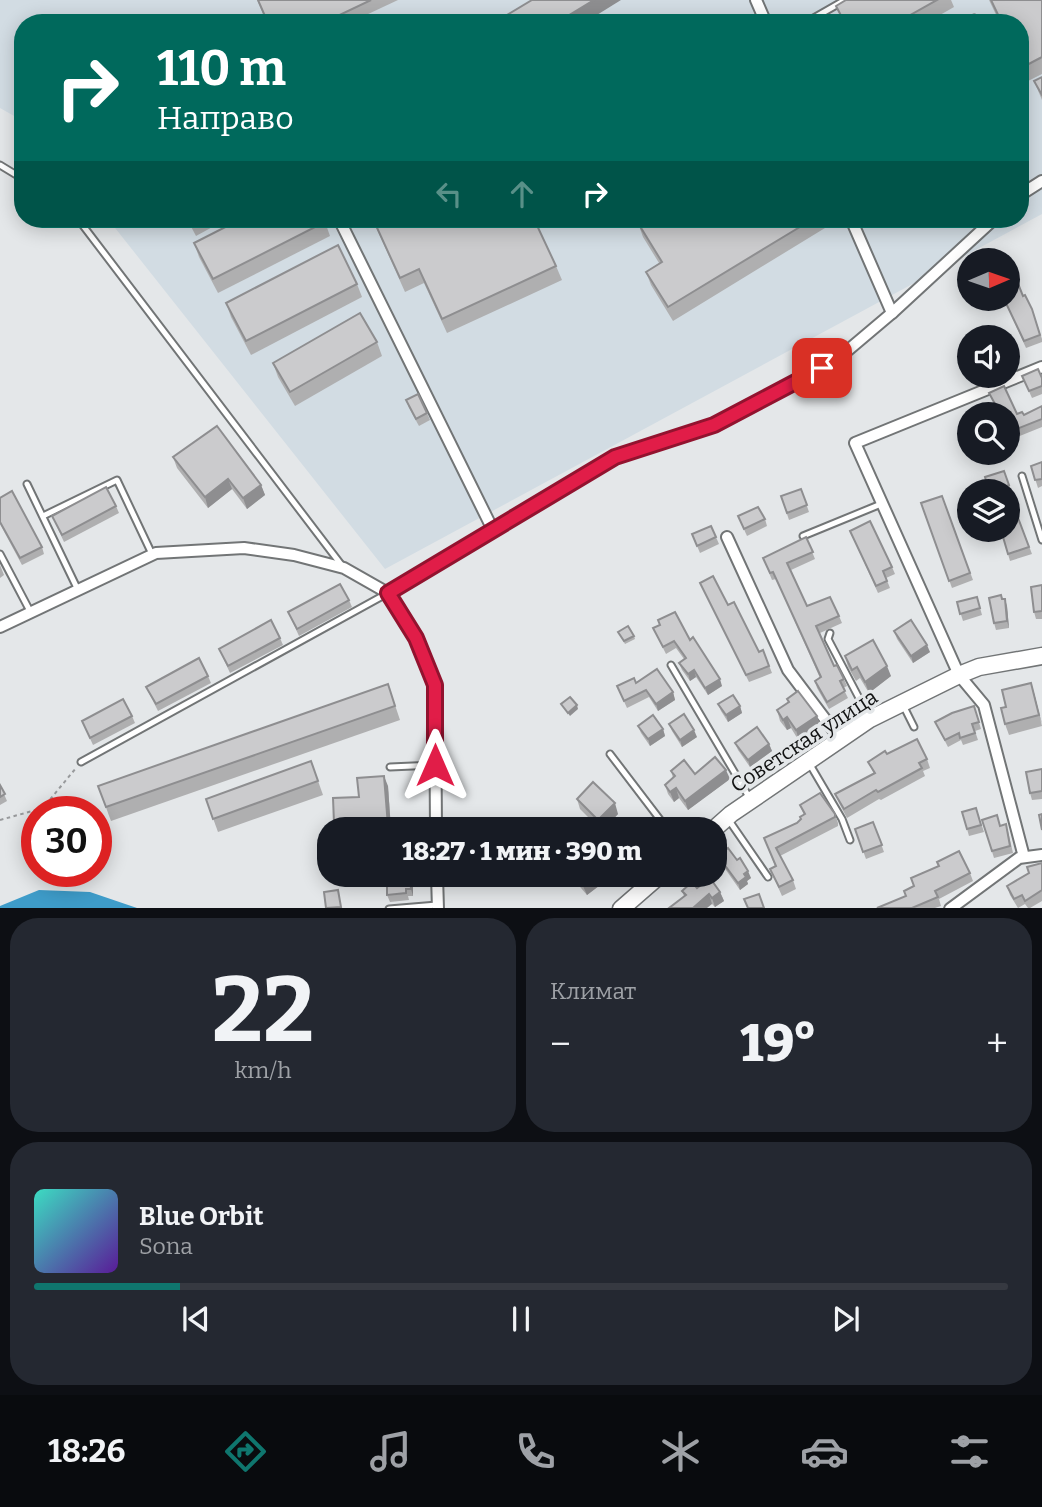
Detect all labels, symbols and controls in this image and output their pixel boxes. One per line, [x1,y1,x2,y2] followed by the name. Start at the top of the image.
[157,39,286,98] text: 110 m
[42,42,133,133] icon: right
[157,99,294,137] text: Направо
[430,175,468,213] icon: left
[503,175,541,213] icon: ahead
[576,175,614,213] icon: right
[957,248,1020,312] north arrow
[957,248,1020,542] map controls
[957,325,1020,388] button: sound
[792,338,852,398] pin
[803,349,841,387] icon: arrive
[957,402,1020,465] button: search
[957,479,1020,542] button: layers
[726,684,883,798] street label: Советская улица
[398,728,472,802] position arrow
[21,796,112,887] speed limit sign: 30
[402,836,642,867] text: 18:27 · 1 мин · 390 m
[212,956,314,1065] text: 22
[550,977,636,1005] text: Климат
[740,1012,817,1075] text: 19°
[550,1021,571,1067] text: −
[986,1021,1008,1067] text: +
[235,1056,291,1084] text: km/h
[139,1201,263,1232] text: Blue Orbit
[139,1232,193,1260] text: Sona
[177,1300,215,1338] icon: previous
[502,1300,540,1338] icon: pause
[827,1300,865,1338] icon: next
[221,1427,270,1476] icon: directions
[366,1427,415,1476] icon: music
[511,1427,560,1476] icon: phone
[656,1427,705,1476] icon: climate
[800,1427,849,1476] icon: car
[945,1427,994,1476] icon: filters
[48,1432,125,1470] text: 18:26

